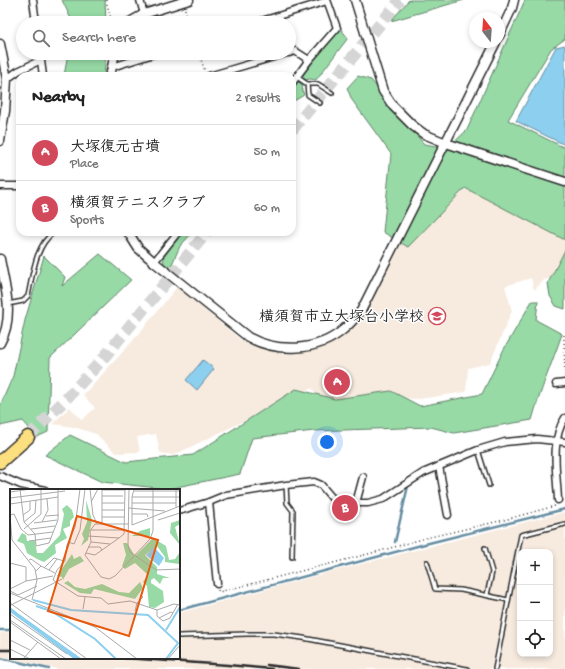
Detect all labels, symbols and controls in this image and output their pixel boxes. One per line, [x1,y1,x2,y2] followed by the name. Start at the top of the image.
[469,12,505,48] north arrow
[16,16,296,60] search box
[30,27,52,49] icon: search
[62,29,136,47] text: Search here
[32,88,85,108] text: Nearby
[235,91,280,106] text: 2 results
[70,139,160,157] text: 大塚復元古墳
[41,145,49,160] text: A
[253,145,280,160] text: 50 m
[70,157,98,172] text: Place
[70,195,205,213] text: 横須賀テニスクラブ
[42,201,48,216] text: B
[254,201,280,216] text: 60 m
[70,213,104,228] text: Sports
[427,306,447,326] school or university icon: 横須賀市立大塚台小学校
[259,308,424,327] place label: 横須賀市立大塚台小学校
[324,367,350,397] pin: A
[317,432,337,452] your location
[10,489,180,659] inset map
[332,493,358,523] pin: B
[517,549,553,657] map controls
[517,549,553,585] button: +
[517,585,553,621] button: −
[517,621,553,657] button: locate

